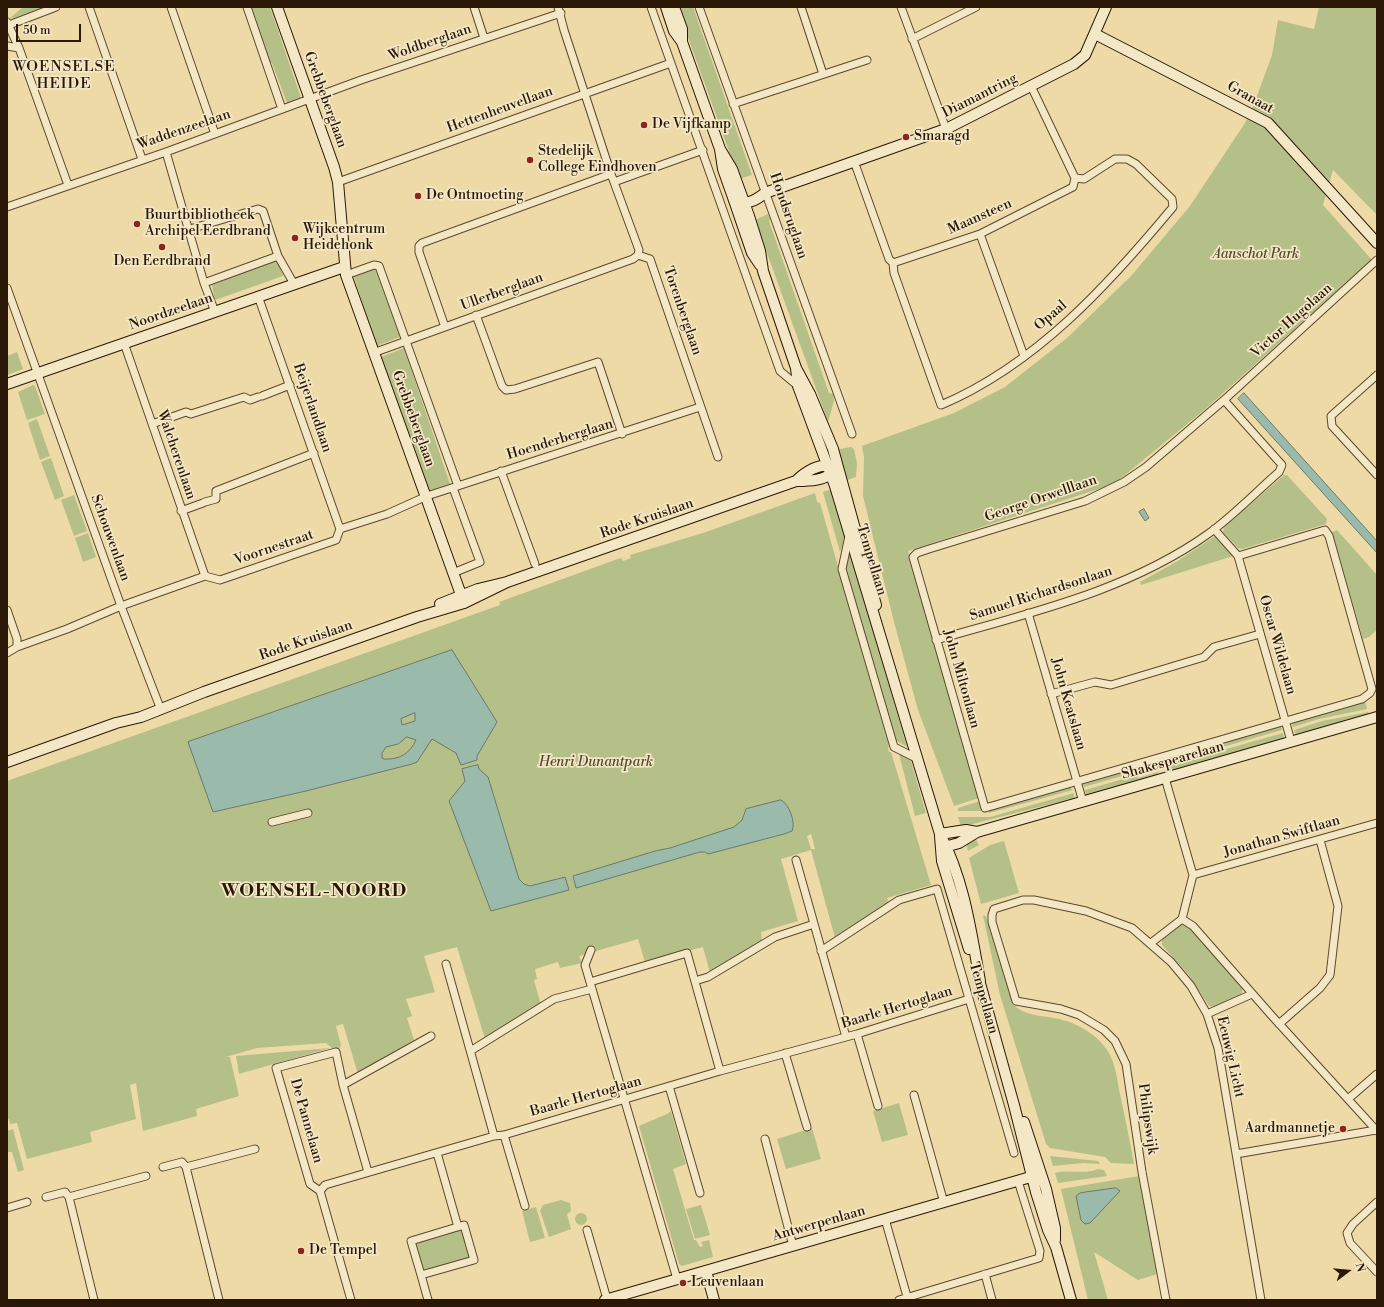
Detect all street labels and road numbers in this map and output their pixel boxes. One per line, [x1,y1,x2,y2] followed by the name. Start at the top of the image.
[386,21,474,65] street label: Woldberglaan
[300,50,350,150] street label: Grebbeberglaan
[940,70,1020,122] street label: Diamantring
[1224,78,1276,118] street label: Granaat
[445,83,555,137] street label: Hettenheuvellaan
[135,106,233,154] street label: Waddenzeelaan
[765,171,811,261] street label: Hondsruglaan
[945,195,1015,239] street label: Maansteen
[659,264,705,358] street label: Torenberglaan
[458,269,546,315] street label: Ullerberglaan
[1248,280,1336,362] street label: Victor Hugolaan
[127,290,215,334] street label: Noordzeelaan
[1031,297,1071,335] street label: Opaal
[289,361,335,455] street label: Beijerlandlaan
[388,369,438,469] street label: Grebbeberglaan
[153,408,199,502] street label: Walcherenlaan
[505,416,615,464] street label: Hoenderberglaan
[983,472,1099,526] street label: George Orwelllaan
[87,492,133,584] street label: Schouwenlaan
[598,495,696,543] street label: Rode Kruislaan
[852,522,890,598] street label: Tempellaan
[232,527,316,569] street label: Voornestraat
[968,563,1114,625] street label: Samuel Richardsonlaan
[1255,593,1299,697] street label: Oscar Wildelaan
[257,617,355,665] street label: Rode Kruislaan
[939,628,983,730] street label: John Miltonlaan
[1047,656,1089,752] street label: John Keatslaan
[1120,738,1226,784] street label: Shakespearelaan
[1222,812,1342,862] street label: Jonathan Swiftlaan
[965,960,1001,1036] street label: Tempellaan
[839,983,955,1033] street label: Baarle Hertoglaan
[1212,1015,1248,1099] street label: Eeuwig Licht
[528,1073,644,1121] street label: Baarle Hertoglaan
[286,1077,326,1165] street label: De Pannelaan
[1134,1082,1160,1156] street label: Philipswijk
[770,1203,868,1245] street label: Antwerpenlaan

